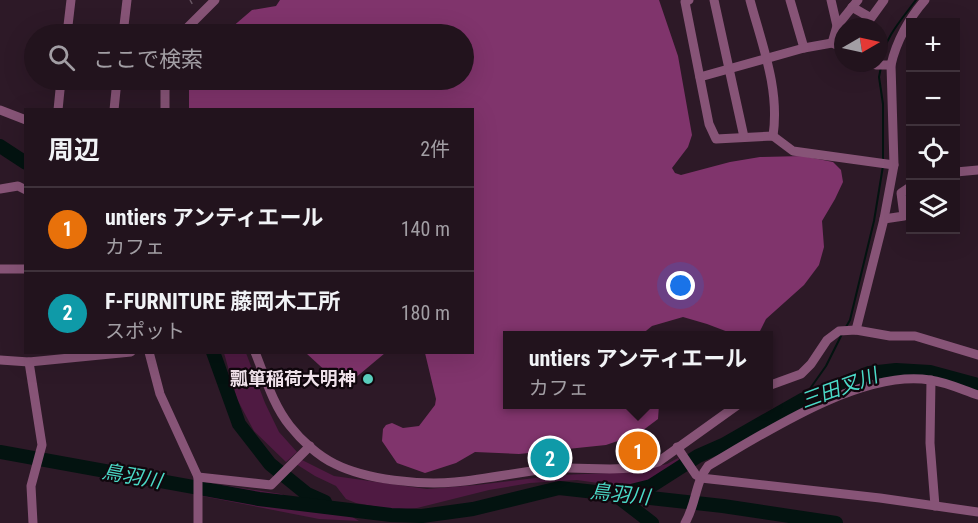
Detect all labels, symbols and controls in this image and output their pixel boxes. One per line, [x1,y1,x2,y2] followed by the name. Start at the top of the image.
[834,18,888,72] north arrow
[906,18,960,234] map controls
[906,18,960,72] button: +
[24,24,474,90] search box
[45,41,78,74] icon: search
[93,47,203,72] text: ここで検索
[906,72,960,126] button: −
[906,126,960,180] button: locate
[48,135,100,165] text: 周辺
[420,137,450,161] text: 2件
[906,180,960,234] button: layers
[105,205,324,230] text: untiers アンティエール
[62,217,73,241] text: 1
[401,217,450,241] text: 140 m
[105,235,165,259] text: カフェ
[666,271,695,300] your location
[105,289,340,314] text: F-FURNITURE 藤岡木工所
[62,301,73,325] text: 2
[401,301,450,325] text: 180 m
[105,319,185,343] text: スポット
[503,331,773,409] popup
[529,346,747,371] text: untiers アンティエール
[797,362,883,413] water label: 三田叉川
[230,368,356,389] place label: 瓢箪稲荷大明神
[361,372,375,386] marker: 瓢箪稲荷大明神
[529,376,589,400] text: カフェ
[618,428,658,474] pin: 1
[530,436,570,480] pin: 2
[100,459,166,493] water label: 鳥羽川
[589,479,653,509] water label: 鳥羽川

